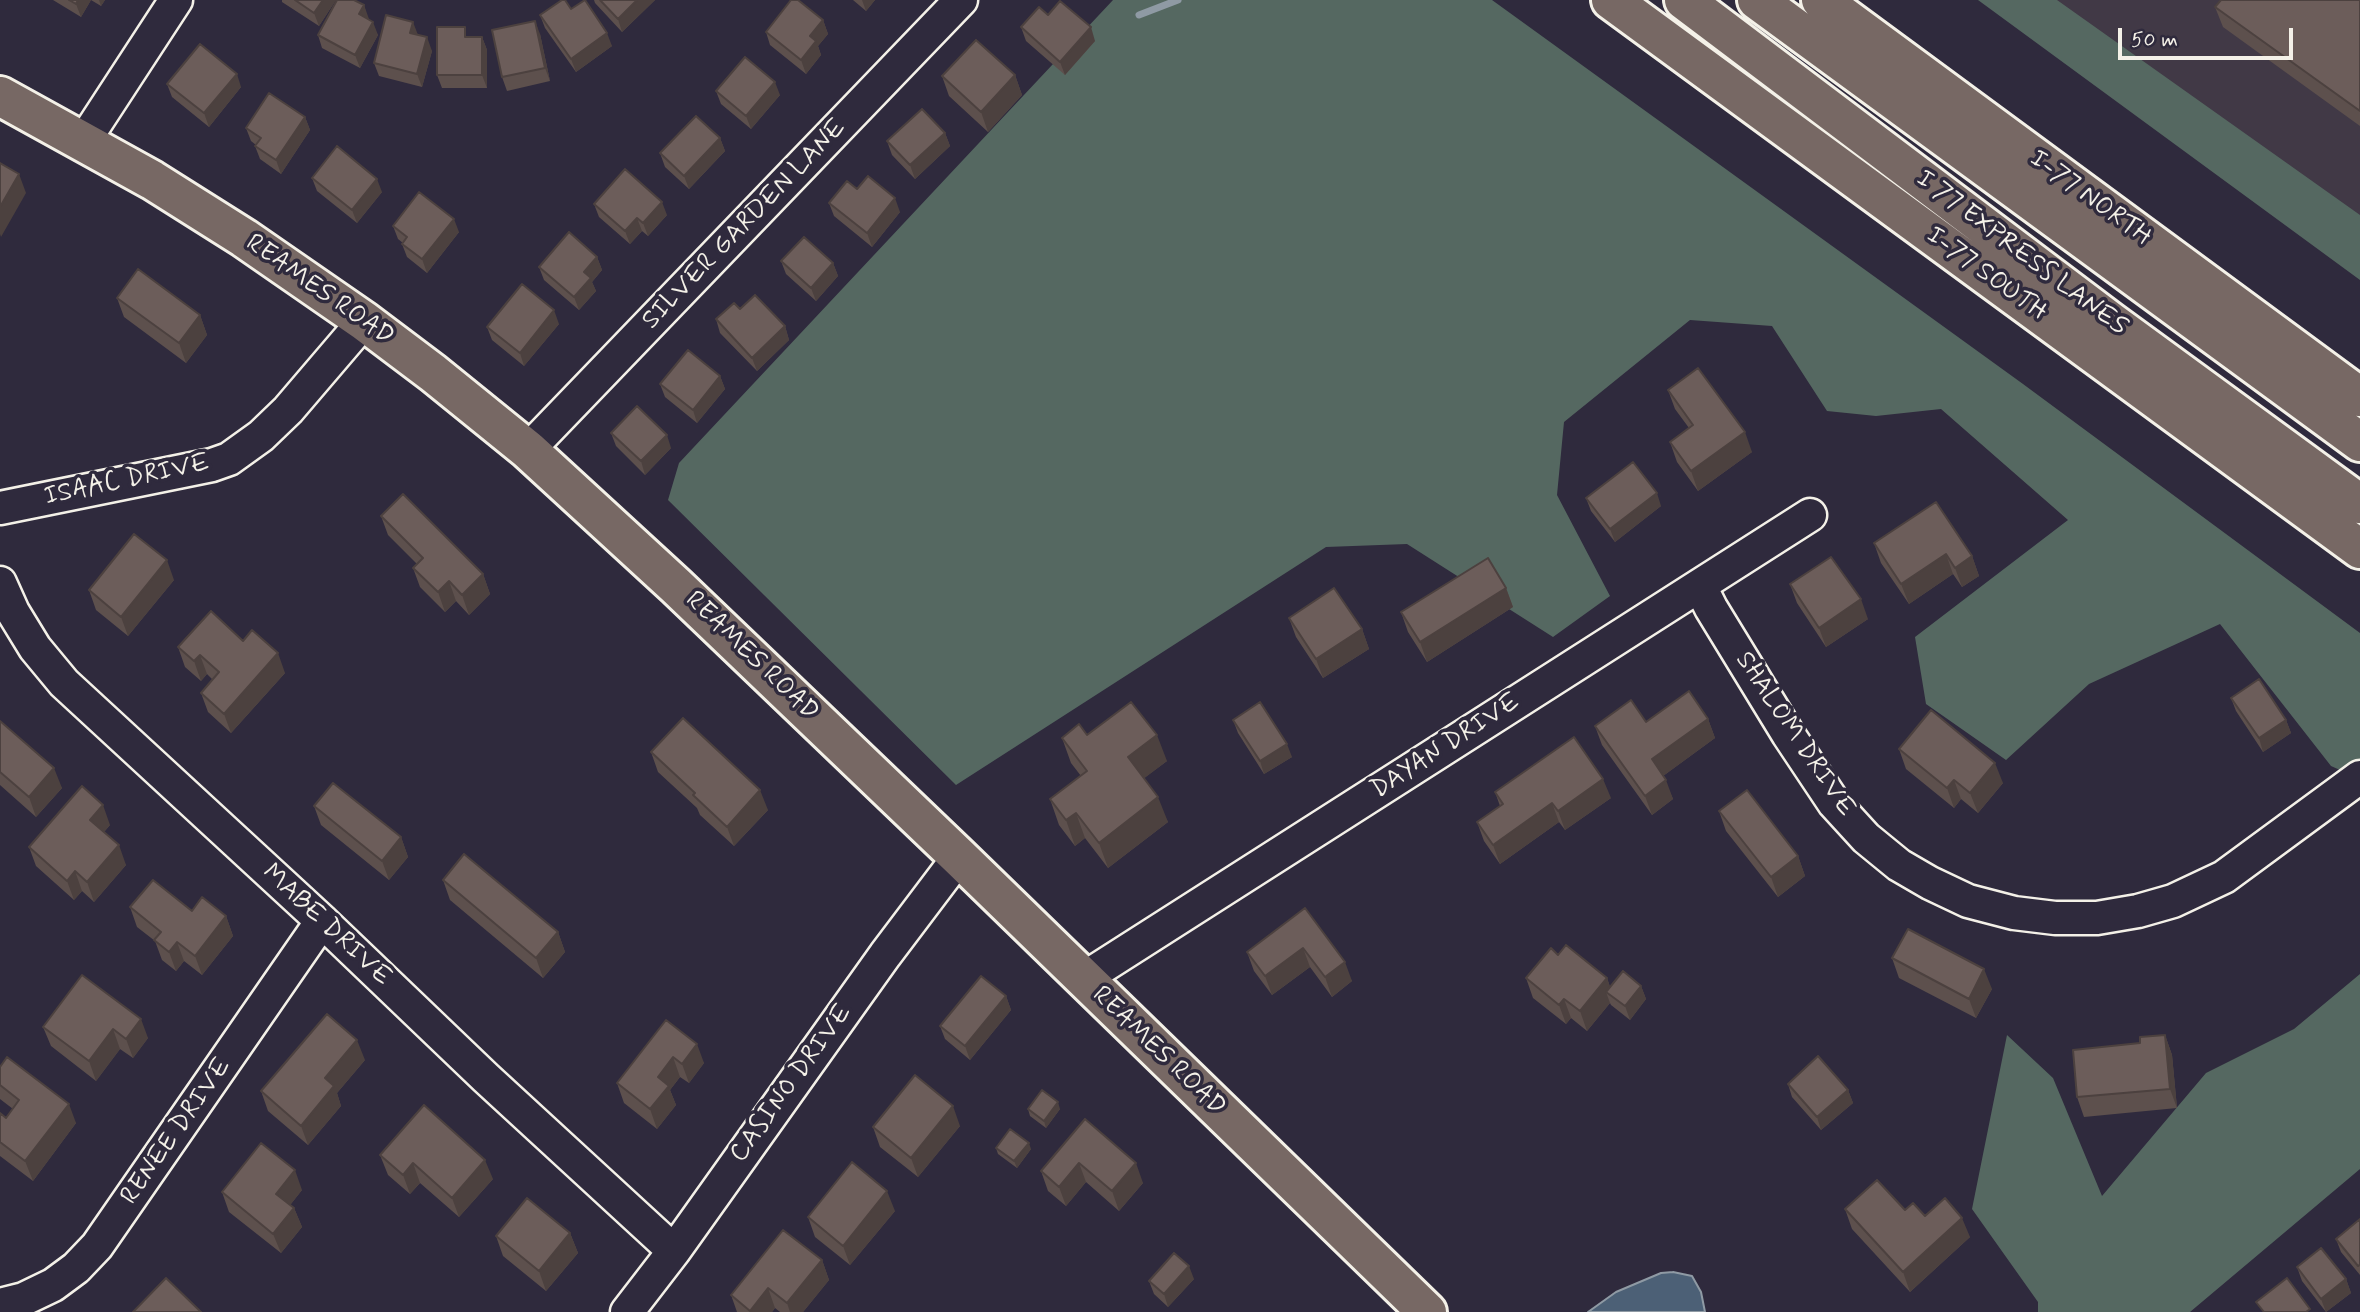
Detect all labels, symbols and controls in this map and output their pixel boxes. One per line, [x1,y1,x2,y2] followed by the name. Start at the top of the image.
[2122,14,2297,58] scale bar
[2131,26,2178,54] text: 50 m
[636,113,854,337] street label: SILVER GARDEN LANE
[2023,144,2157,254] street label: I-77 NORTH
[1909,164,2133,344] street label: I 77 EXPRESS LANES
[1920,221,2052,329] street label: I-77 SOUTH
[239,228,399,354] street label: REAMES ROAD
[42,448,212,514] street label: ISAAC DRIVE
[678,585,824,729] street label: REAMES ROAD
[1727,646,1861,824] street label: SHALOM DRIVE
[1366,687,1526,807] street label: DAYAN DRIVE
[255,858,397,994] street label: MABE DRIVE
[1085,980,1231,1124] street label: REAMES ROAD
[724,999,860,1169] street label: CASINO DRIVE
[115,1053,239,1211] street label: RENEE DRIVE

